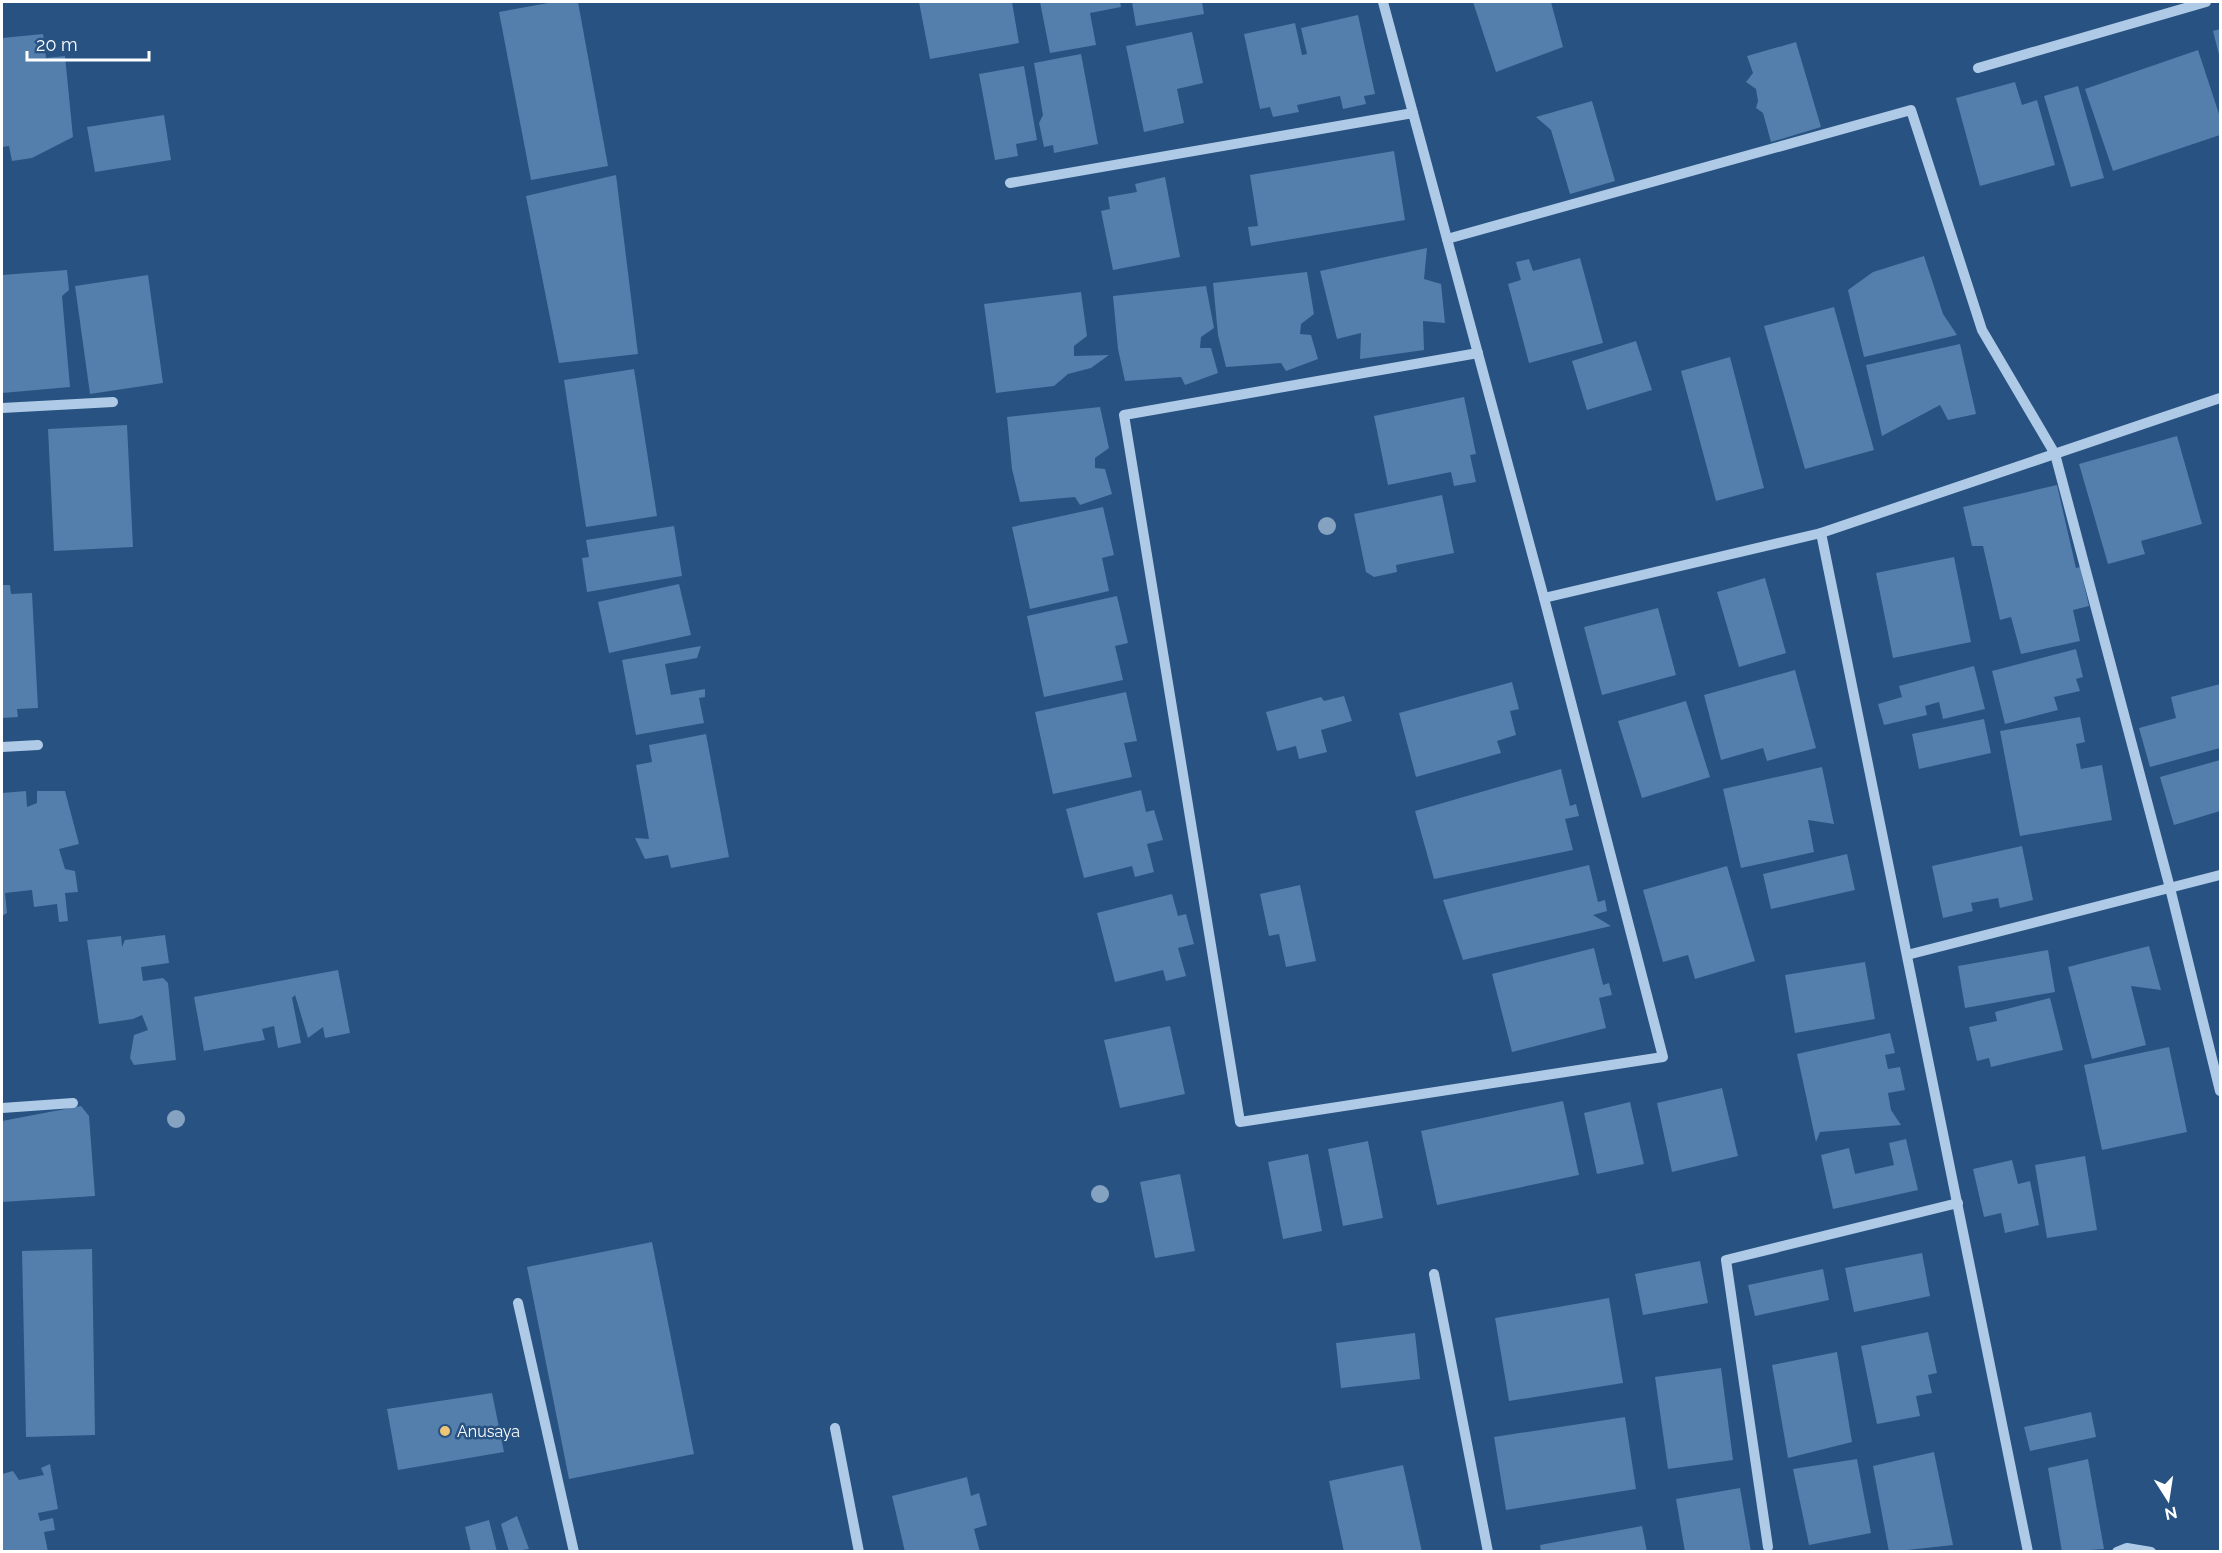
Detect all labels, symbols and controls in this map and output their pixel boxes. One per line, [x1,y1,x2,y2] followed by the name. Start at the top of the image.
[27,24,148,62] scale bar
[36,34,78,55] text: 20 m
[457,1422,520,1441] place label: Anusaya
[438,1424,452,1438] marker: Anusaya
[2138,1469,2198,1529] north arrow
[2163,1503,2179,1524] text: N

